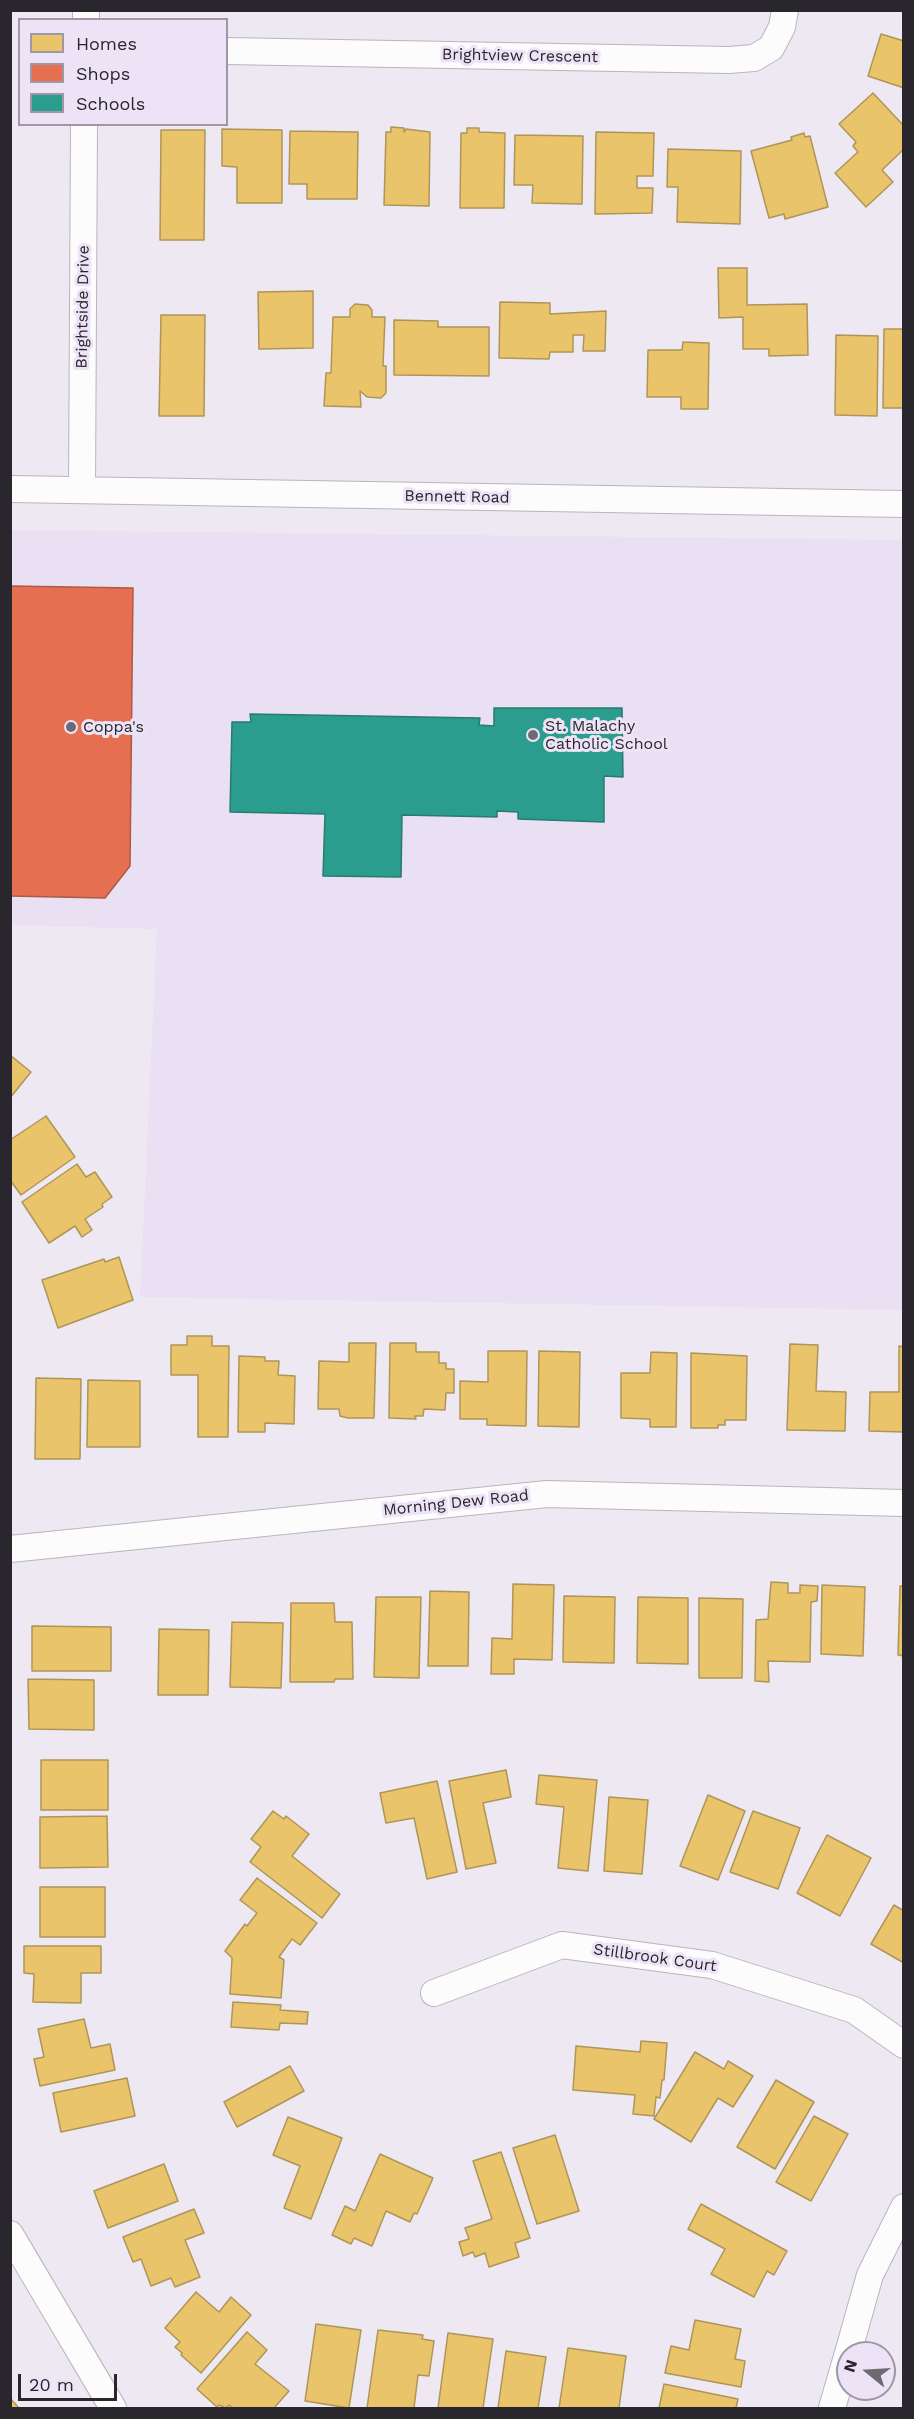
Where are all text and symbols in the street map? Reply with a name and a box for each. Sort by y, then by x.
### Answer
legend [18,18,228,126]
text: Homes [76,33,137,54]
street label: Brightview Crescent [442,45,598,67]
text: Shops [76,63,130,84]
text: Schools [76,93,145,114]
street label: Brightside Drive [72,245,94,369]
street label: Bennett Road [404,486,510,508]
place label: St. Malachy Catholic School [545,716,668,754]
place label: Coppa's [83,717,144,737]
marker: Coppa's [64,720,78,734]
marker: St. Malachy Catholic School [526,728,540,742]
street label: Morning Dew Road [382,1486,530,1520]
street label: Stillbrook Court [592,1940,718,1976]
north arrow [836,2341,896,2401]
text: N [839,2357,861,2374]
scale bar [21,2362,120,2400]
text: 20 m [29,2374,74,2395]

